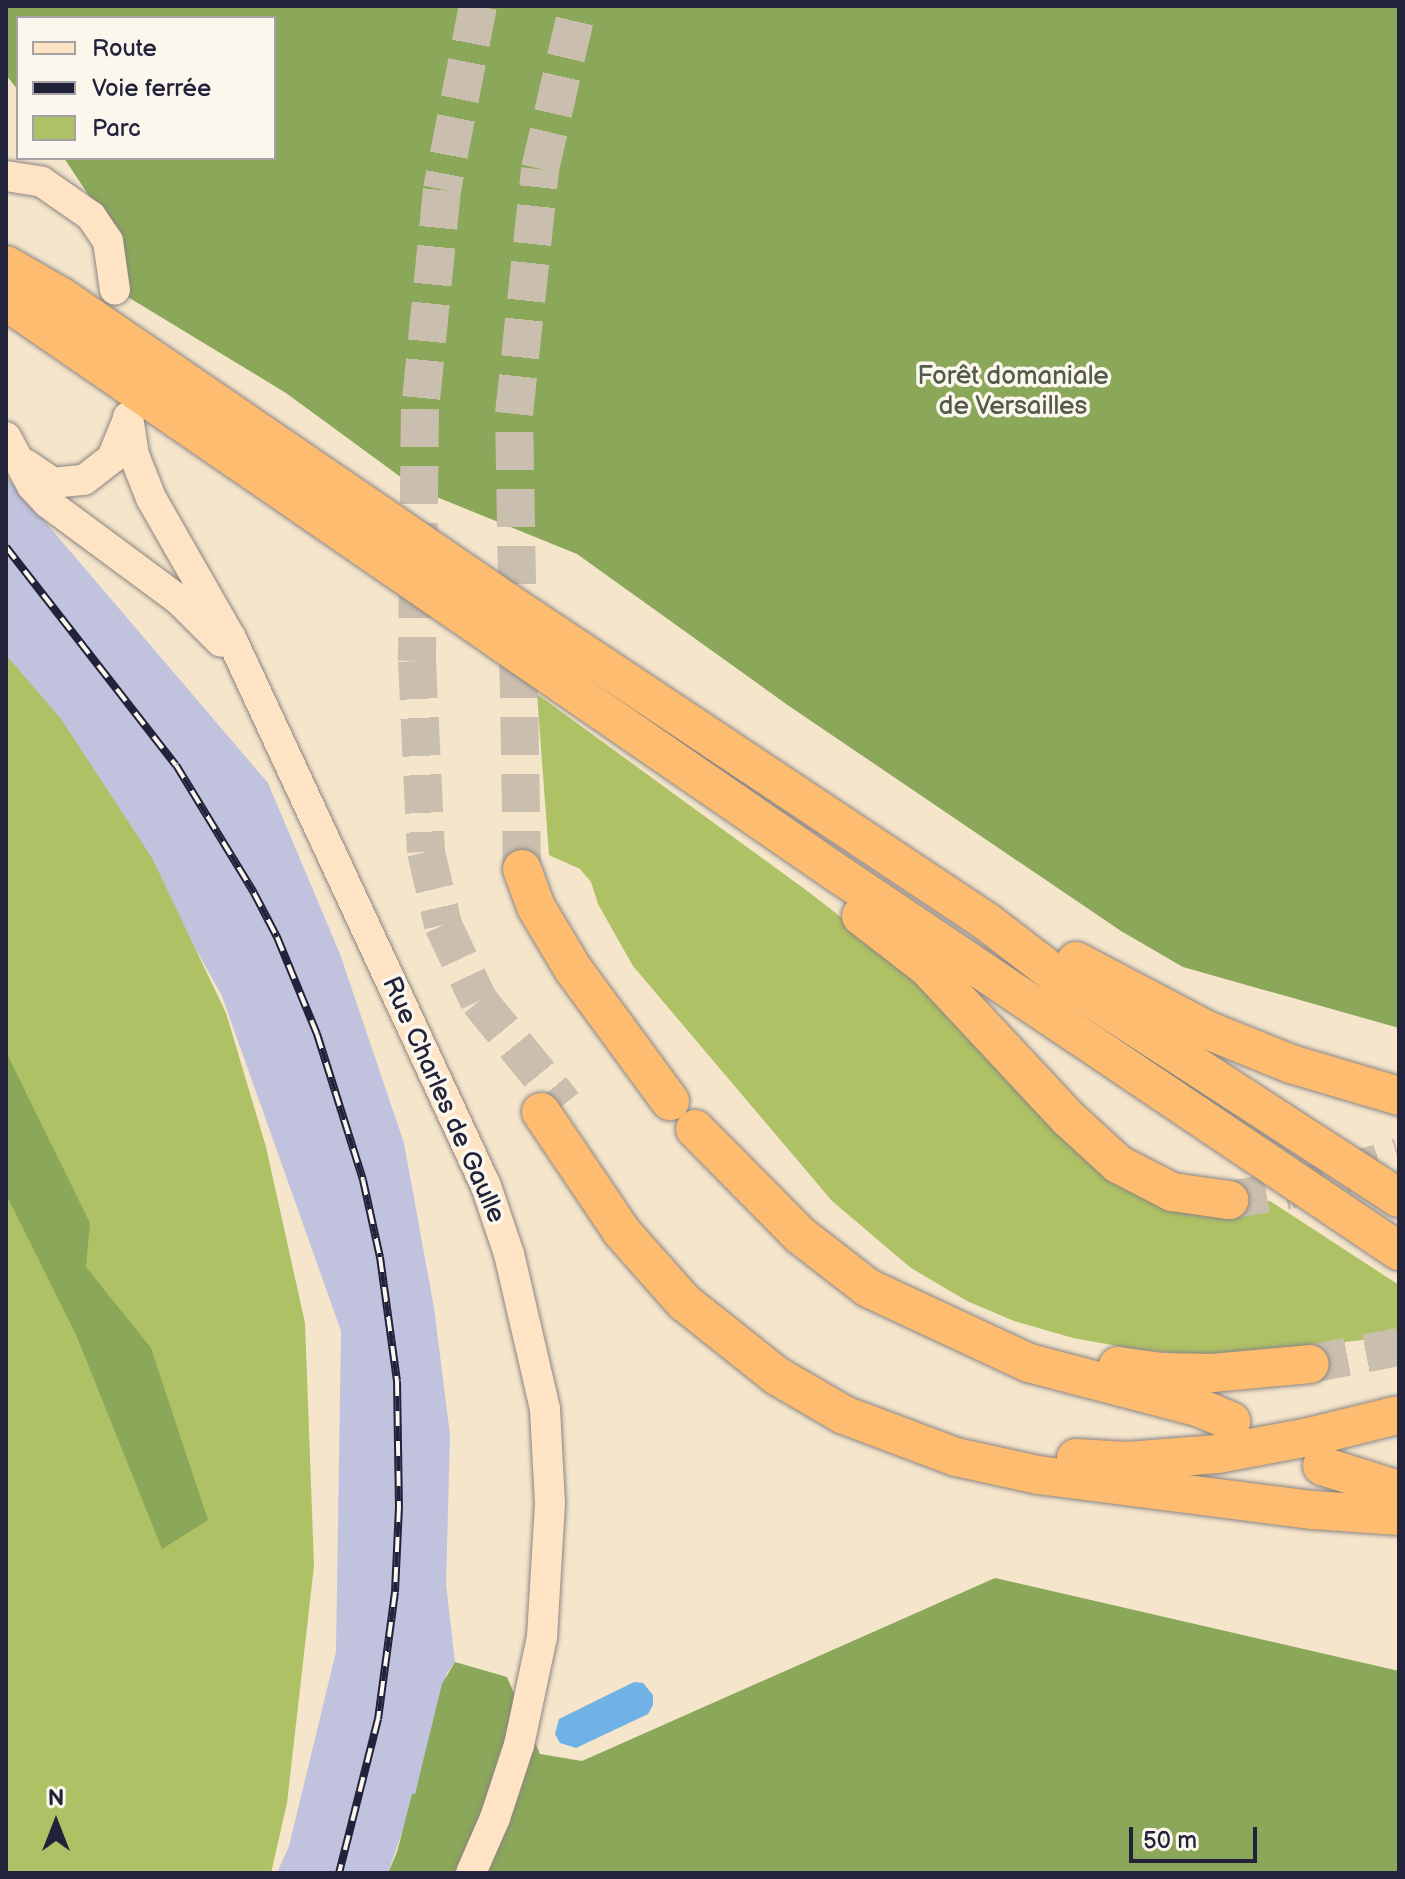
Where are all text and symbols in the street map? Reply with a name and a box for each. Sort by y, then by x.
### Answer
legend [16,16,276,160]
text: Route [92,34,157,63]
text: Voie ferrée [92,74,211,103]
text: Parc [92,114,141,143]
park label: Forêt domaniale de Versailles [917,361,1109,422]
street label: Rue Charles de Gaulle [375,972,511,1228]
north arrow [16,1783,96,1863]
text: N [48,1785,64,1812]
scale bar [1133,1811,1261,1861]
text: 50 m [1143,1826,1197,1855]

